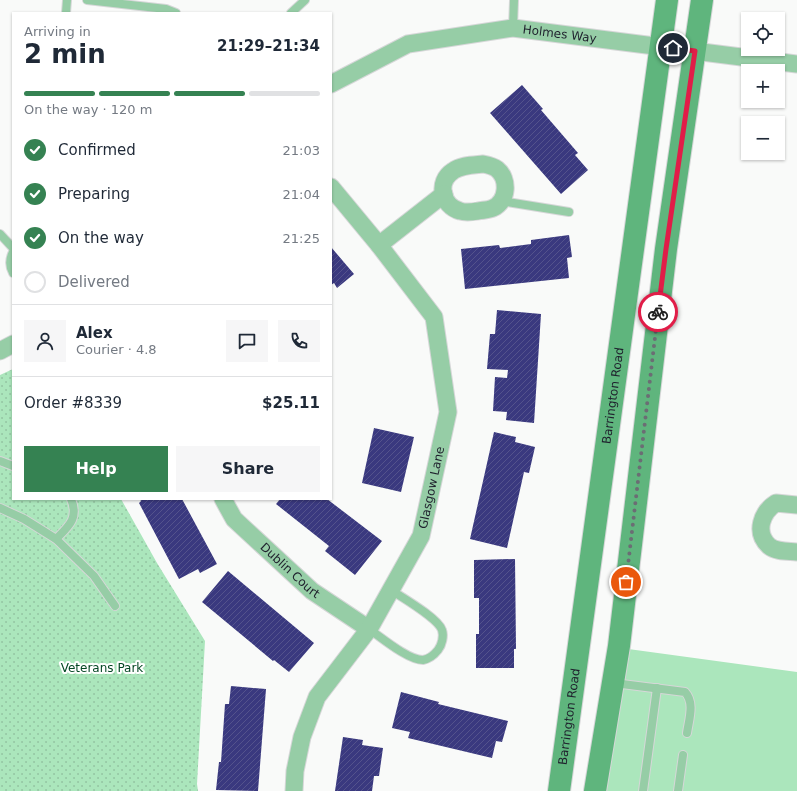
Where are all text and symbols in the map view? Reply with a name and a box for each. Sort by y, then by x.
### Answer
map controls [741,12,785,160]
button: locate [741,12,785,56]
street label: Holmes Way [522,22,597,46]
text: Arriving in [24,24,91,39]
pin [656,31,690,65]
text: 21:29–21:34 [217,37,320,55]
icon: home [662,37,684,59]
text: 2 min [24,39,106,69]
button: + [741,64,785,108]
text: On the way · 120 m [24,102,152,117]
button: − [741,116,785,160]
icon: check [24,139,46,161]
text: Confirmed [58,141,136,159]
text: 21:03 [283,143,320,158]
icon: check [24,183,46,205]
text: Preparing [58,185,130,203]
text: 21:04 [283,187,320,202]
icon: check [24,227,46,249]
text: On the way [58,229,144,247]
text: 21:25 [283,231,320,246]
text: Delivered [58,273,130,291]
courier [638,292,678,332]
icon: bike [647,301,669,323]
button: person [24,320,66,362]
button: chat [226,320,268,362]
button: phone [278,320,320,362]
text: Alex [76,324,113,342]
text: Courier · 4.8 [76,342,157,357]
street label: Barrington Road [599,346,627,445]
text: Order #8339 [24,394,122,412]
text: $25.11 [262,394,320,412]
street label: Glasgow Lane [416,445,447,530]
button: Help [24,446,168,492]
button: Share [176,446,320,492]
street label: Dublin Court [257,540,323,601]
pin [609,565,643,599]
icon: bag [615,571,637,593]
park label: Veterans Park [61,661,143,675]
street label: Barrington Road [556,667,583,766]

